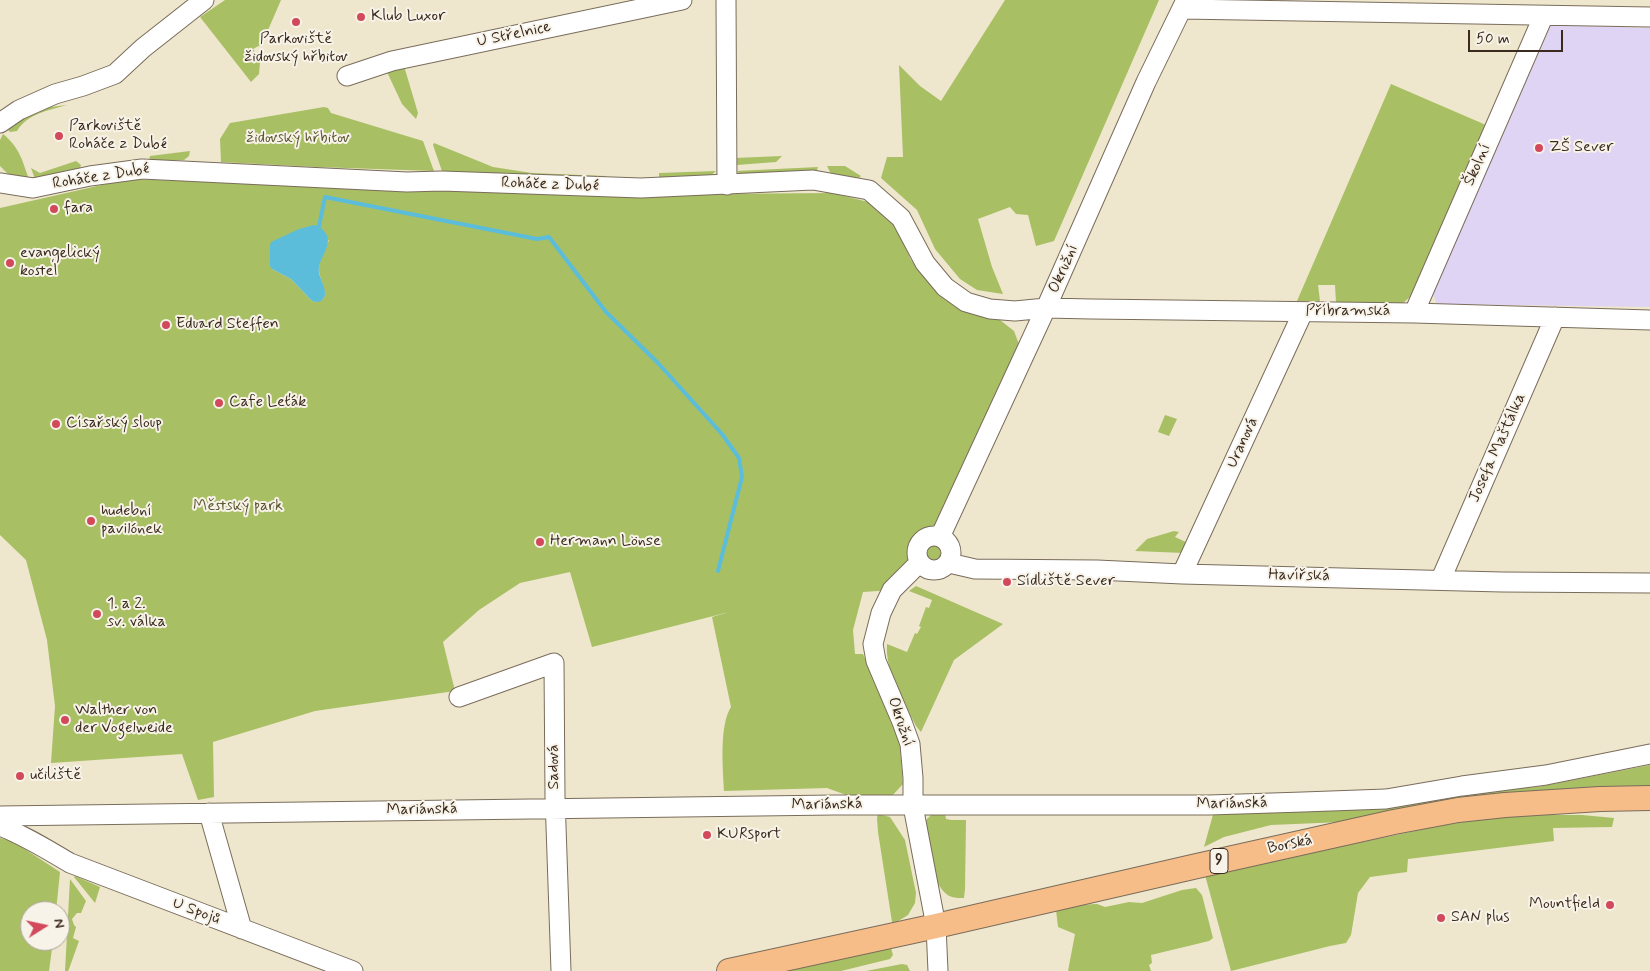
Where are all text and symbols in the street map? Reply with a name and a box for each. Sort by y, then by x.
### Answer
place label: Klub Luxor [371,7,445,27]
marker: Klub Luxor [355,11,367,23]
marker: Parkoviště židovský hřbitov [290,16,302,28]
street label: U Střelnice [475,18,553,52]
scale bar [1470,20,1565,52]
text: 50 m [1476,29,1510,49]
place label: Parkoviště židovský hřbitov [244,30,348,68]
place label: Parkoviště Roháče z Dubé [69,117,167,155]
park label: židovský hřbitov [246,129,350,149]
marker: Parkoviště Roháče z Dubé [53,130,65,142]
place label: ZŠ Sever [1549,138,1613,158]
street label: Školní [1460,141,1496,189]
marker: ZŠ Sever [1533,142,1545,154]
street label: Roháče z Dubé [51,160,151,194]
street label: Roháče z Dubé [501,174,599,196]
place label: fara [64,199,93,219]
marker: fara [48,203,60,215]
street label: Okružní [1045,242,1083,296]
place label: evangelický kostel [20,244,100,282]
marker: evangelický kostel [4,257,16,269]
street label: Příbramská [1306,302,1390,322]
place label: Eduard Steffen [176,315,279,335]
marker: Eduard Steffen [160,319,172,331]
street label: Josefa Maštálka [1465,390,1531,506]
place label: Cafe Leťák [229,393,306,413]
marker: Cafe Leťák [213,397,225,409]
place label: Císařský sloup [66,414,162,434]
street label: Uranová [1223,415,1263,471]
marker: Císařský sloup [50,418,62,430]
park label: Městský park [193,497,283,517]
place label: hudební pavilónek [101,502,162,540]
marker: hudební pavilónek [85,515,97,527]
place label: Hermann Lönse [550,532,661,552]
marker: Hermann Lönse [534,536,546,548]
street label: Havířská [1268,566,1330,586]
place label: Sídliště Sever [1017,572,1115,592]
marker: Sídliště Sever [1001,576,1013,588]
place label: 1. a 2. sv. válka [107,595,166,633]
marker: 1. a 2. sv. válka [91,608,103,620]
street label: Okružní [883,695,917,749]
place label: Walther von der Vogelweide [75,701,173,739]
marker: Walther von der Vogelweide [59,714,71,726]
street label: Sadová [545,744,565,790]
place label: učiliště [30,766,81,786]
marker: učiliště [14,770,26,782]
street label: Mariánská [1196,794,1268,814]
street label: Mariánská [791,795,863,815]
street label: Mariánská [386,800,458,820]
place label: KURsport [717,825,781,845]
marker: KURsport [701,829,713,841]
street label: Borská [1266,831,1314,859]
road number: 9 [1210,848,1228,874]
street label: U Spojů [170,894,222,930]
place label: Mountfield [1529,895,1600,915]
marker: Mountfield [1604,899,1616,911]
north arrow [20,901,70,951]
place label: SAN plus [1451,908,1510,928]
marker: SAN plus [1435,912,1447,924]
text: N [49,917,68,930]

